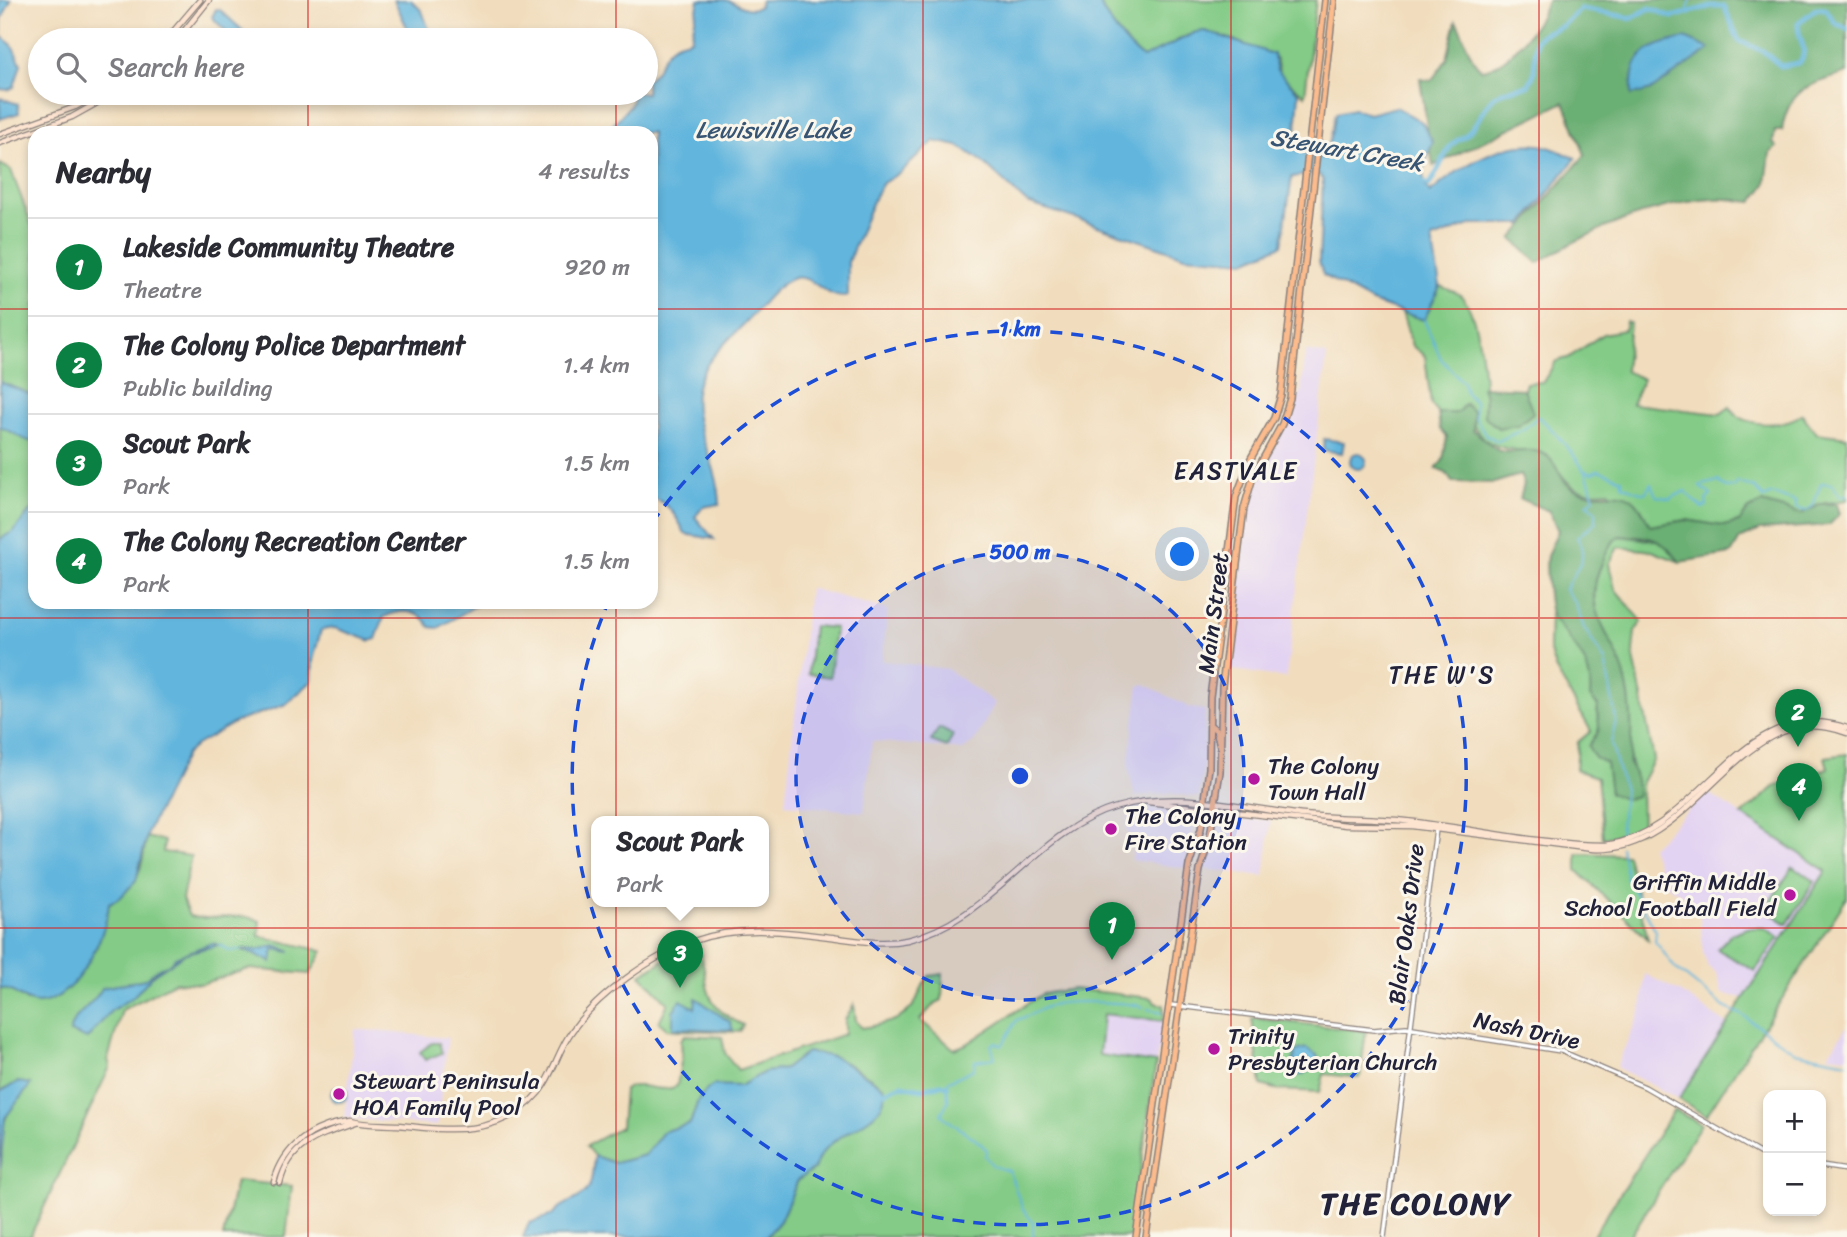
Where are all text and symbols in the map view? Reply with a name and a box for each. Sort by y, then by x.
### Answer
search box [28,28,658,105]
text: Search here [108,44,245,90]
icon: search [52,48,90,86]
water label: Lewisville Lake [695,109,853,151]
water label: Stewart Creek [1267,116,1428,184]
text: Nearby [56,145,151,199]
text: 4 results [538,151,630,192]
text: Lakeside Community Theatre [123,224,454,270]
text: 1 [74,247,84,288]
text: 920 m [564,247,630,288]
text: Theatre [123,270,202,311]
text: 1 km [999,310,1041,348]
text: The Colony Police Department [123,322,465,368]
text: 2 [72,345,86,386]
text: 1.4 km [563,345,630,386]
text: Public building [123,368,273,409]
text: Scout Park [123,420,250,466]
text: 3 [73,443,85,484]
text: 1.5 km [563,443,630,484]
district label: EASTVALE [1174,450,1298,492]
text: Park [123,466,170,507]
text: The Colony Recreation Center [123,518,465,564]
text: 500 m [990,533,1051,571]
your location [1165,537,1199,571]
text: 4 [72,541,86,582]
text: 1.5 km [563,541,630,582]
street label: Main Street [1186,550,1241,676]
text: Park [123,564,170,605]
district label: THE W'S [1389,654,1495,696]
pin: 2 [1775,689,1821,747]
place label: The Colony Town Hall [1268,746,1379,813]
pin: 4 [1776,763,1822,821]
centre of rings [1008,764,1032,788]
marker: The Colony Town Hall [1246,771,1262,787]
place label: The Colony Fire Station [1125,796,1247,863]
popup [591,816,769,907]
text: Scout Park [616,818,744,864]
marker: The Colony Fire Station [1103,821,1119,837]
street label: Blair Oaks Drive [1376,841,1437,1007]
place label: Griffin Middle School Football Field [1564,862,1778,929]
text: Park [616,864,663,905]
marker: Griffin Middle School Football Field [1782,887,1798,903]
pin: 1 [1089,902,1135,960]
pin: 3 [657,930,703,988]
street label: Nash Drive [1470,999,1584,1062]
place label: Trinity Presbyterian Church [1228,1016,1437,1083]
marker: Trinity Presbyterian Church [1206,1041,1222,1057]
place label: Stewart Peninsula HOA Family Pool [353,1061,540,1128]
marker: Stewart Peninsula HOA Family Pool [331,1086,347,1102]
map controls [1763,1090,1826,1216]
button: + [1763,1090,1826,1153]
button: − [1763,1153,1826,1216]
district label: THE COLONY [1320,1177,1512,1231]

